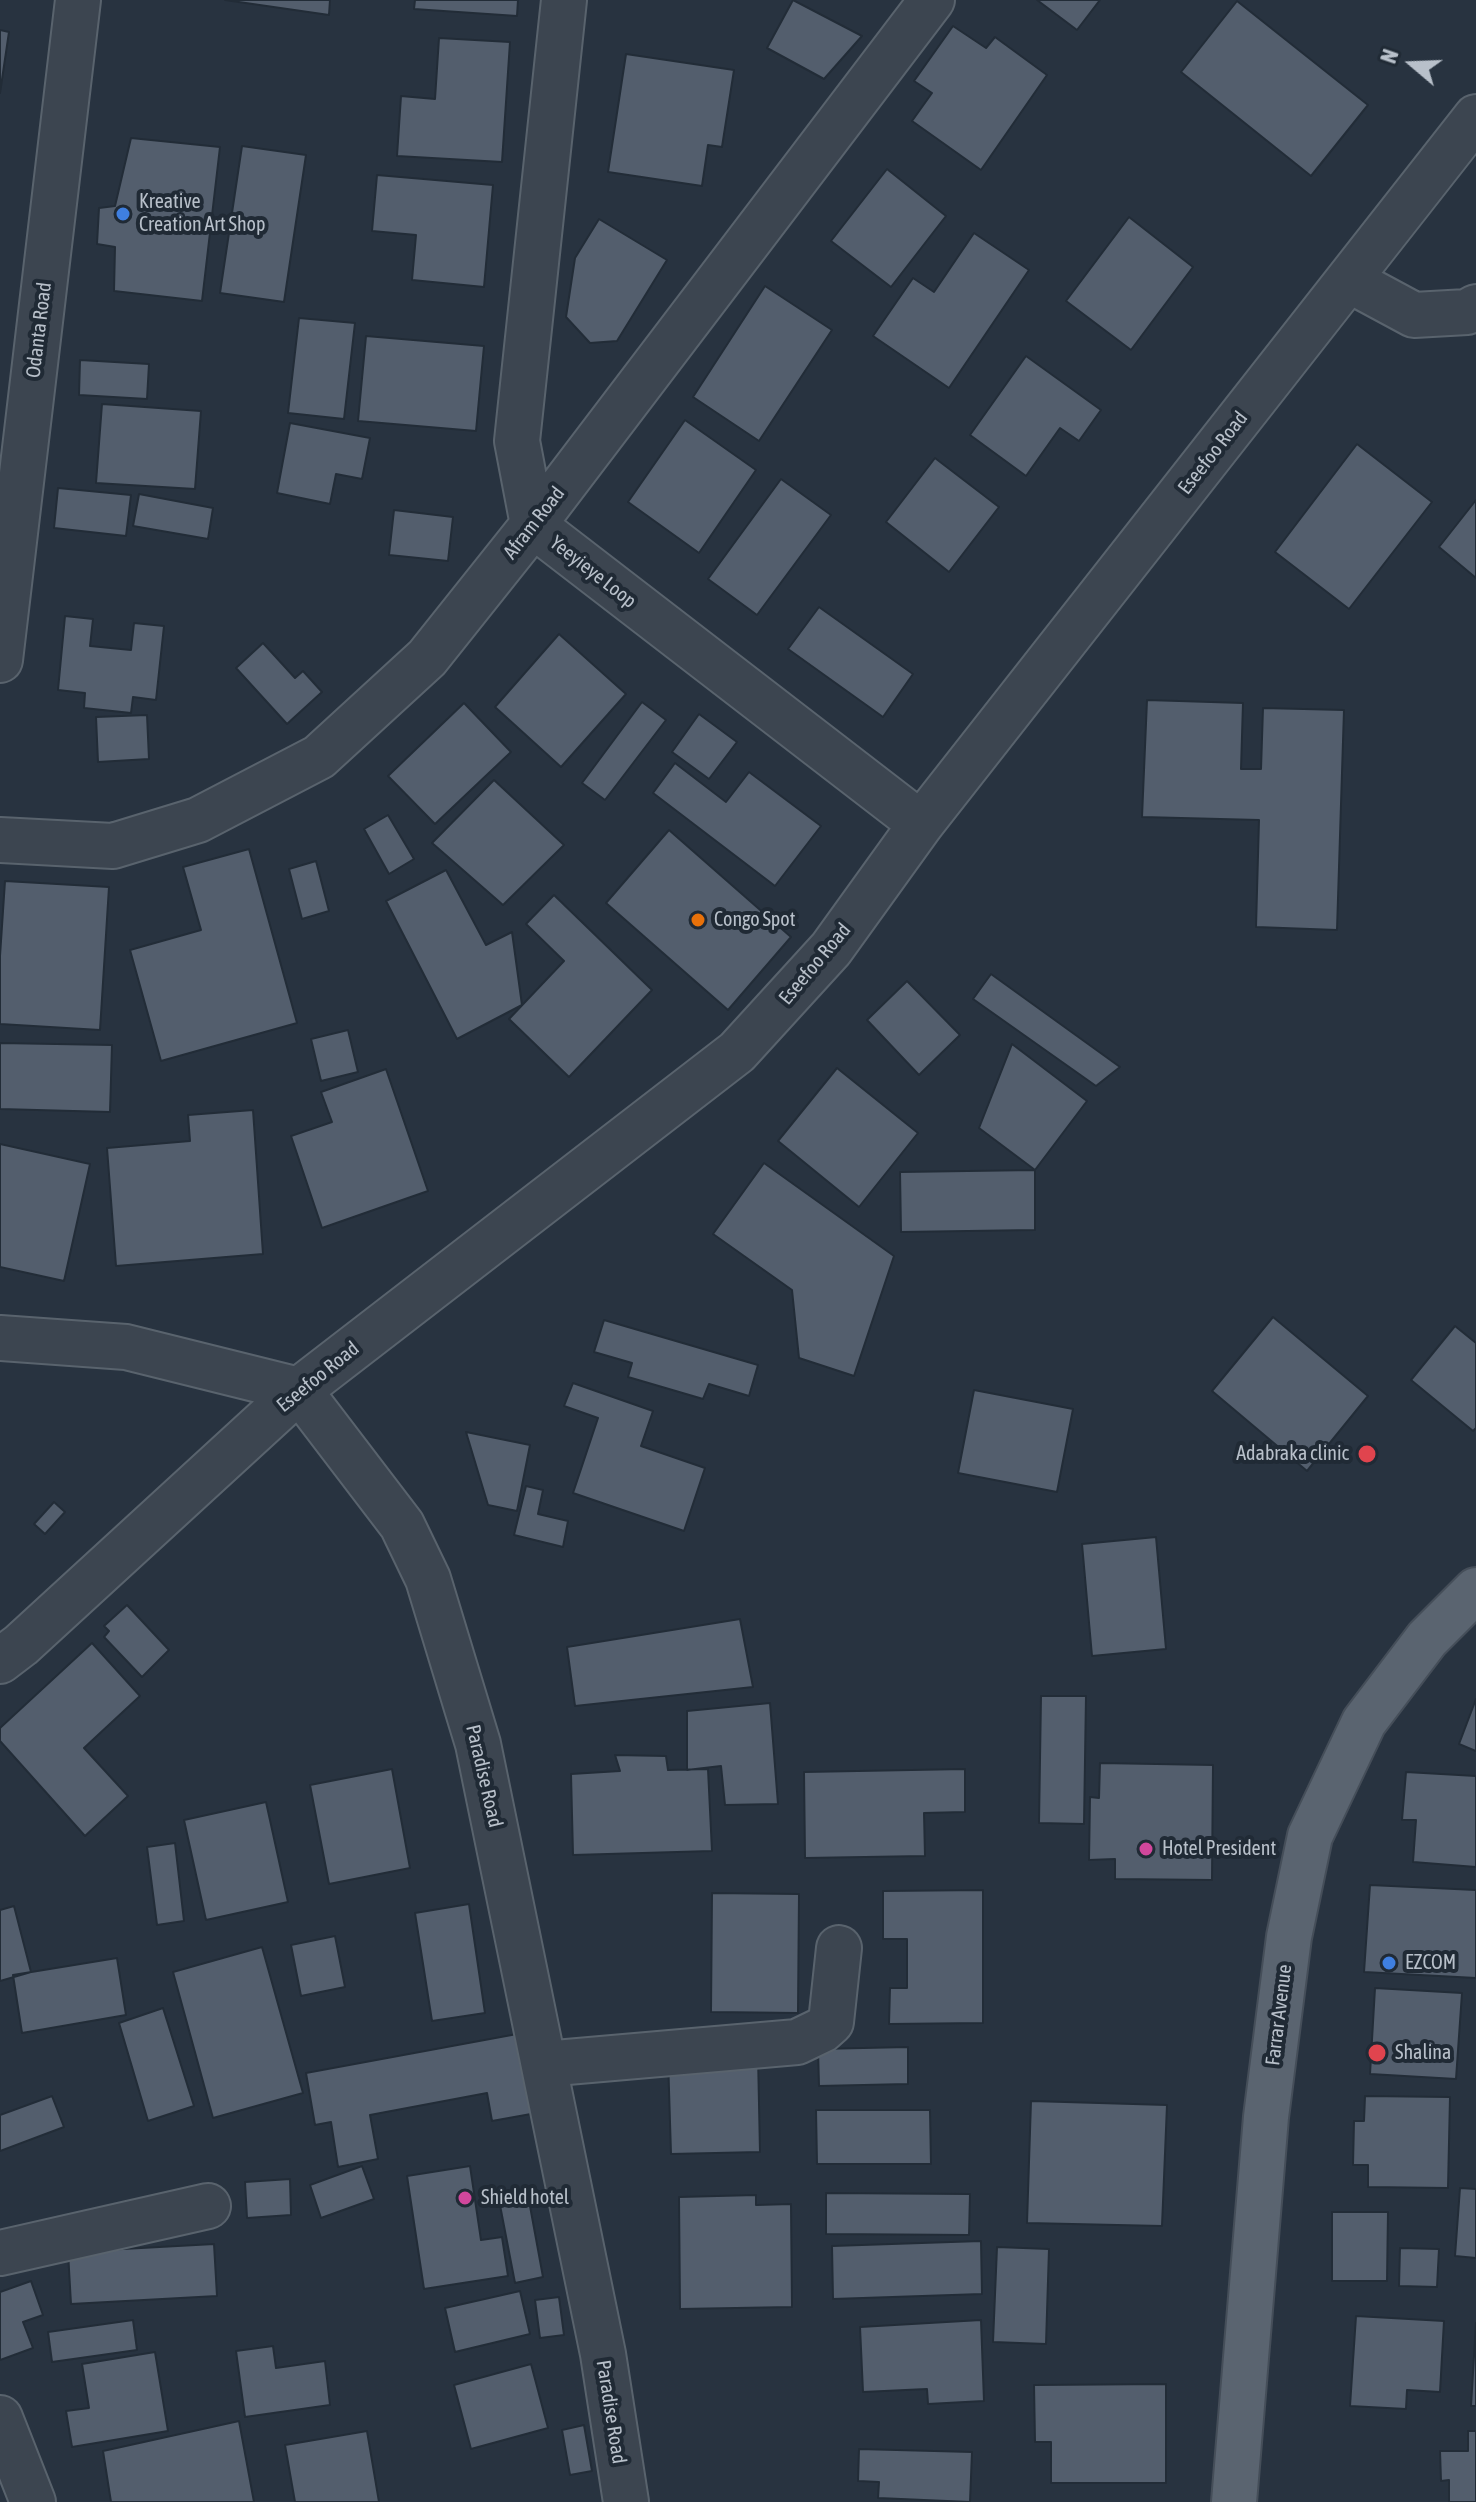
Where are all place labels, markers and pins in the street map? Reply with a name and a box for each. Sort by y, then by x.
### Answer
place label: Kreative Creation Art Shop [139,190,265,237]
marker: Kreative Creation Art Shop [114,205,132,223]
place label: Congo Spot [714,908,795,932]
marker: Congo Spot [689,911,707,929]
place label: Adabraka clinic [1236,1442,1349,1466]
marker: Adabraka clinic [1356,1443,1378,1465]
place label: Hotel President [1162,1837,1276,1861]
marker: Hotel President [1137,1840,1155,1858]
place label: EZCOM [1405,1951,1456,1975]
marker: EZCOM [1380,1954,1398,1972]
place label: Shalina [1395,2041,1451,2065]
marker: Shalina [1366,2042,1388,2064]
place label: Shield hotel [481,2186,569,2210]
marker: Shield hotel [456,2189,474,2207]

